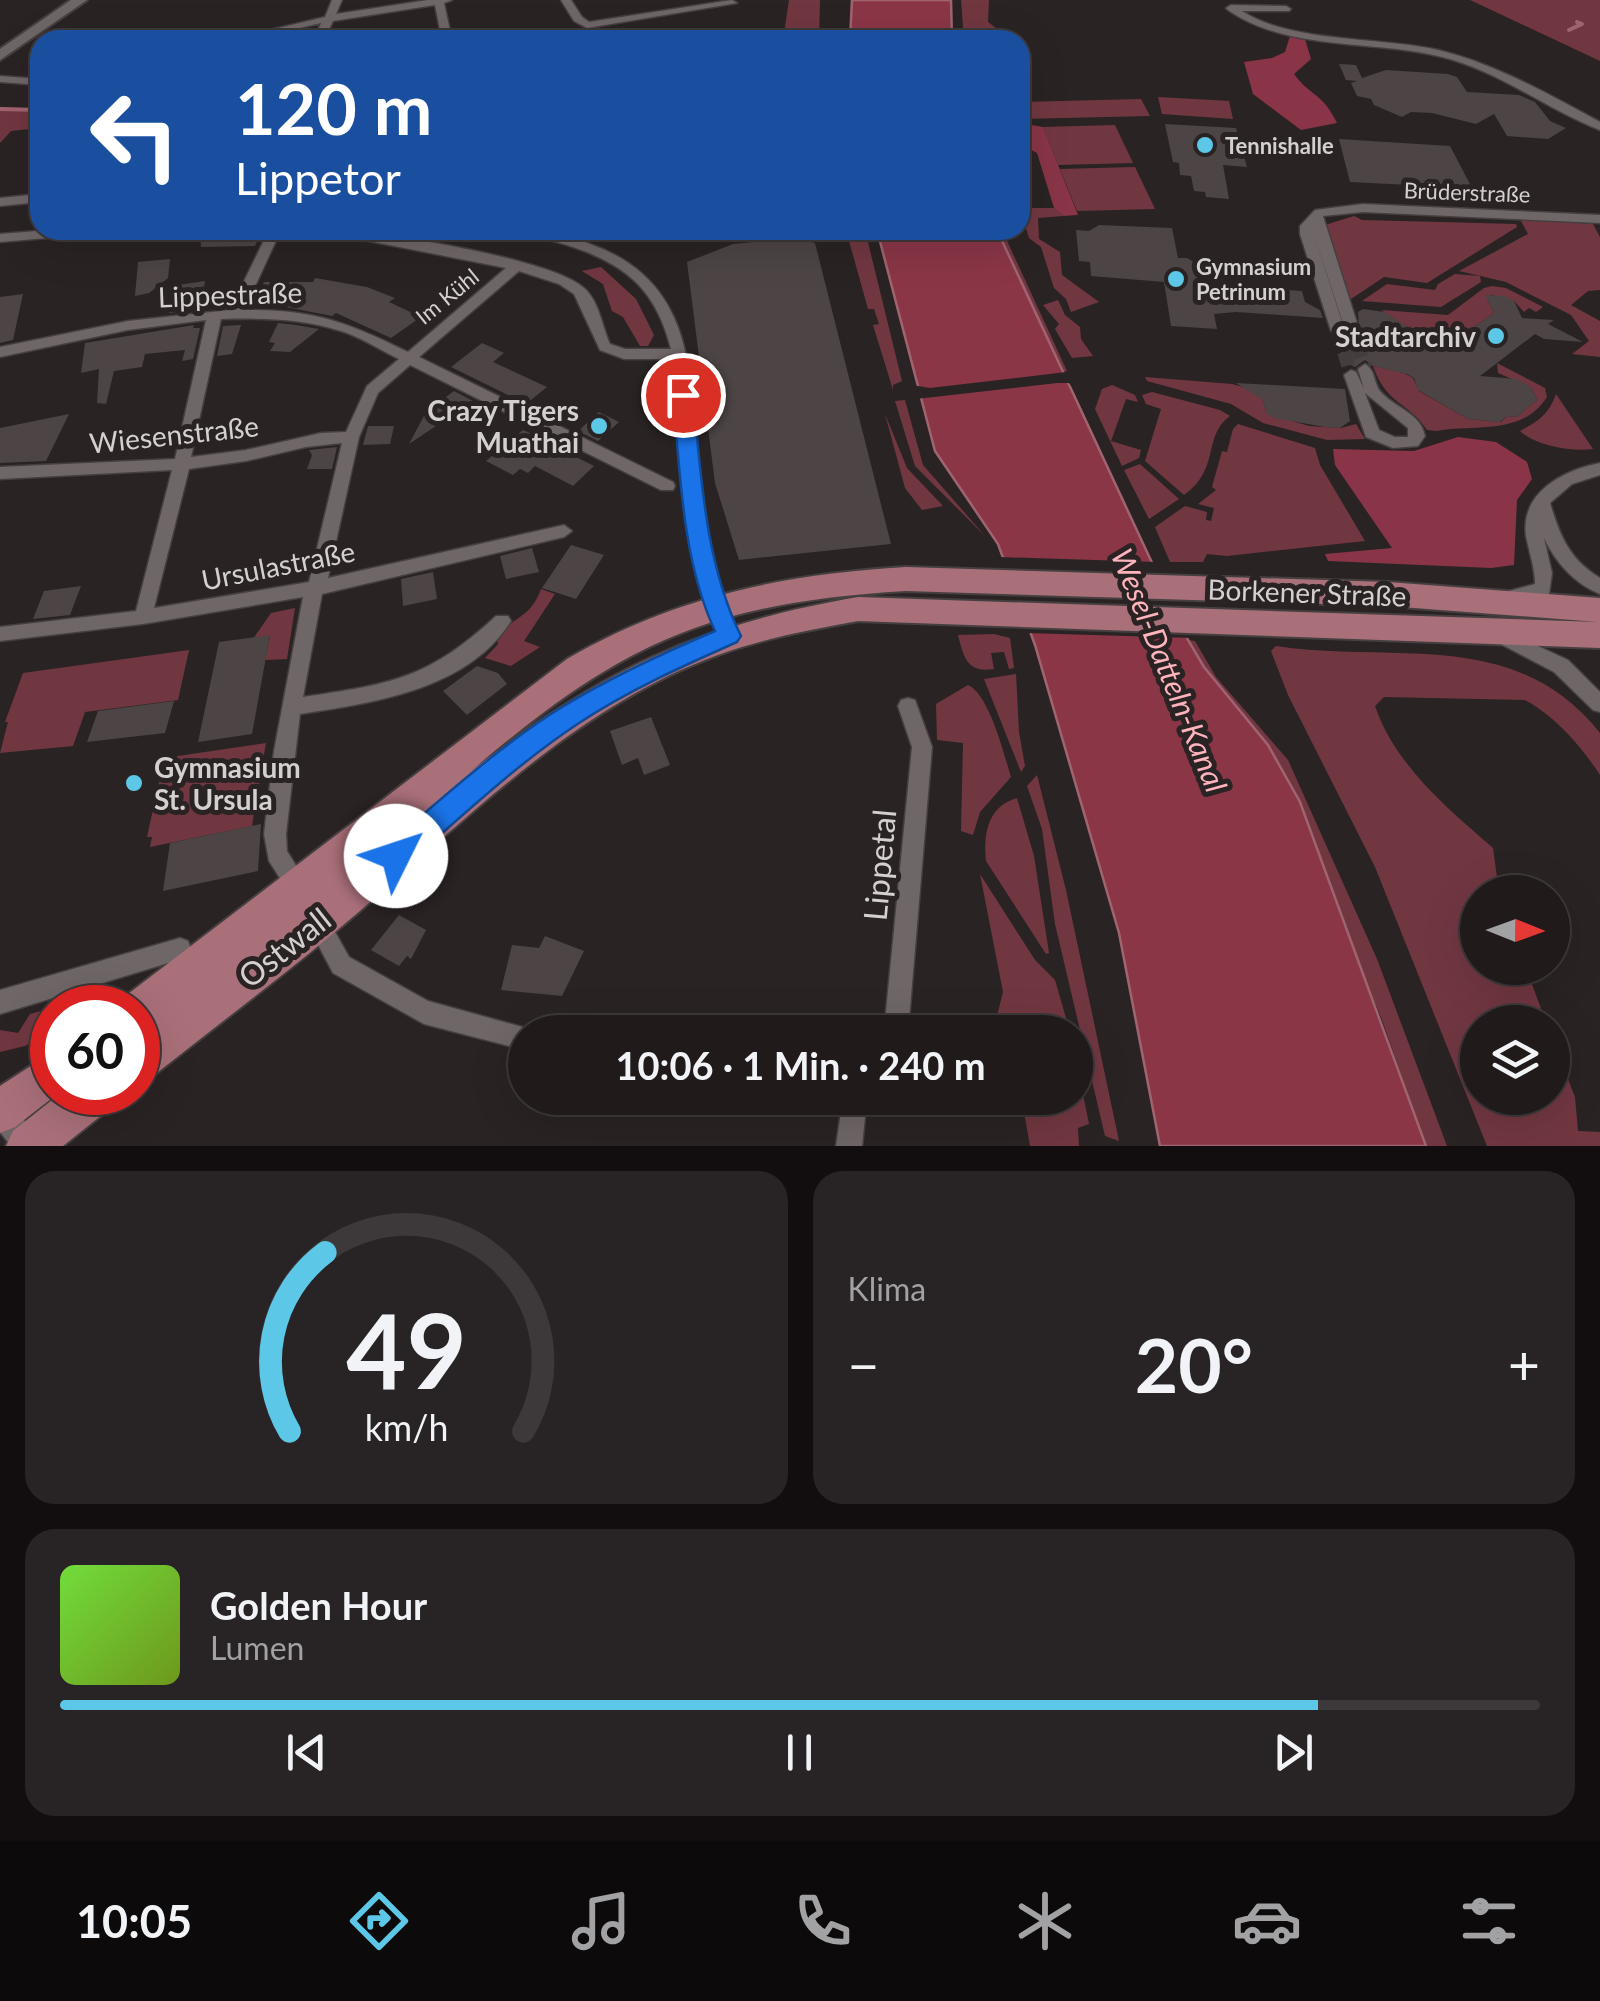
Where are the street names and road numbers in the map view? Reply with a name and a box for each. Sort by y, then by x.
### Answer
street label: Brüderstraße [1403,176,1531,208]
street label: Im Kühl [410,262,484,330]
street label: Lippestraße [157,274,303,314]
street label: Wiesenstraße [88,408,260,460]
street label: Ursulastraße [198,533,358,597]
street label: Borkener Straße [1207,572,1407,612]
street label: Lippetal [855,808,903,922]
street label: Ostwall [230,899,338,995]

